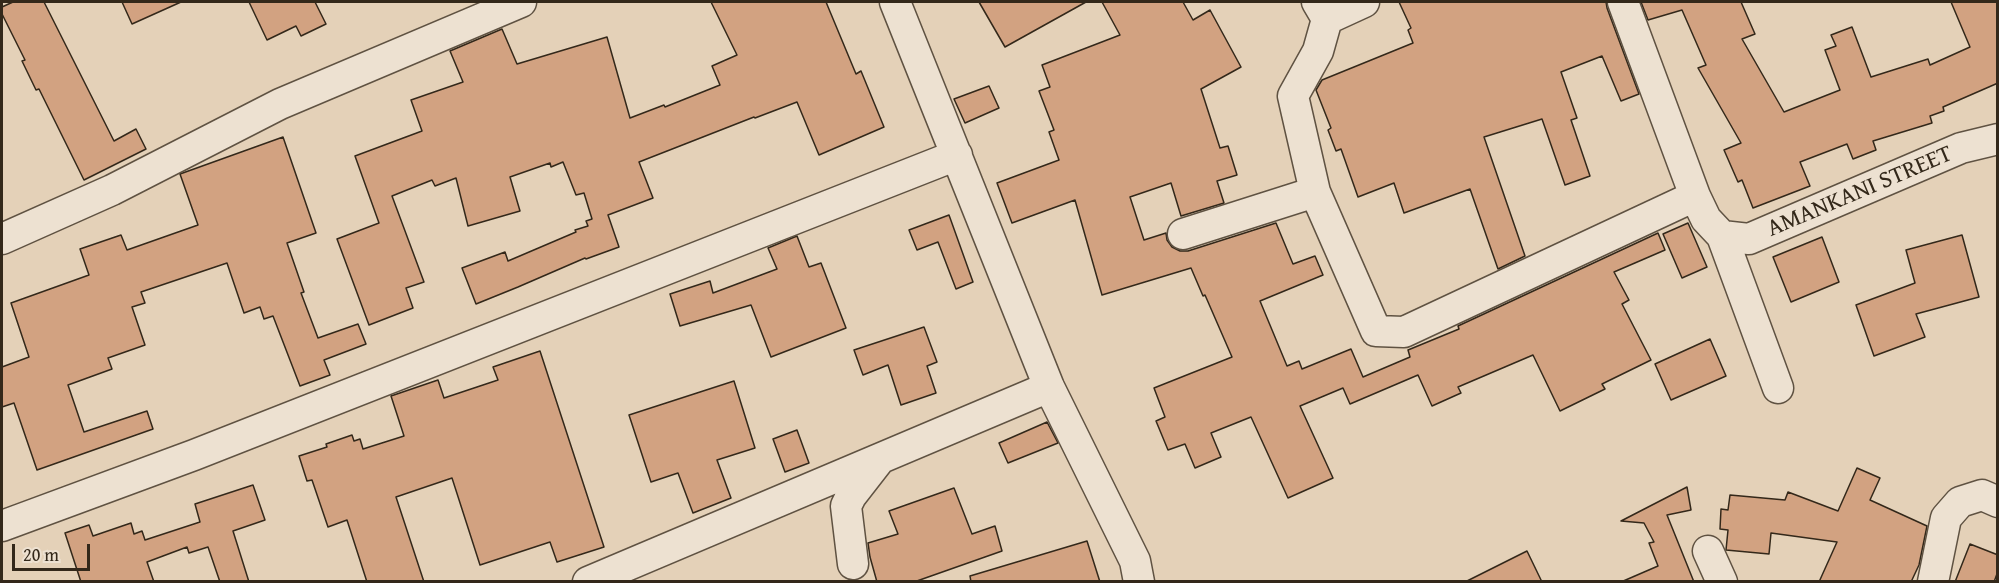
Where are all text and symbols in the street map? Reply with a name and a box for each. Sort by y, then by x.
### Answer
street label: AMANKANI STREET [1763,140,1957,244]
scale bar [15,532,93,570]
text: 20 m [23,541,59,568]

